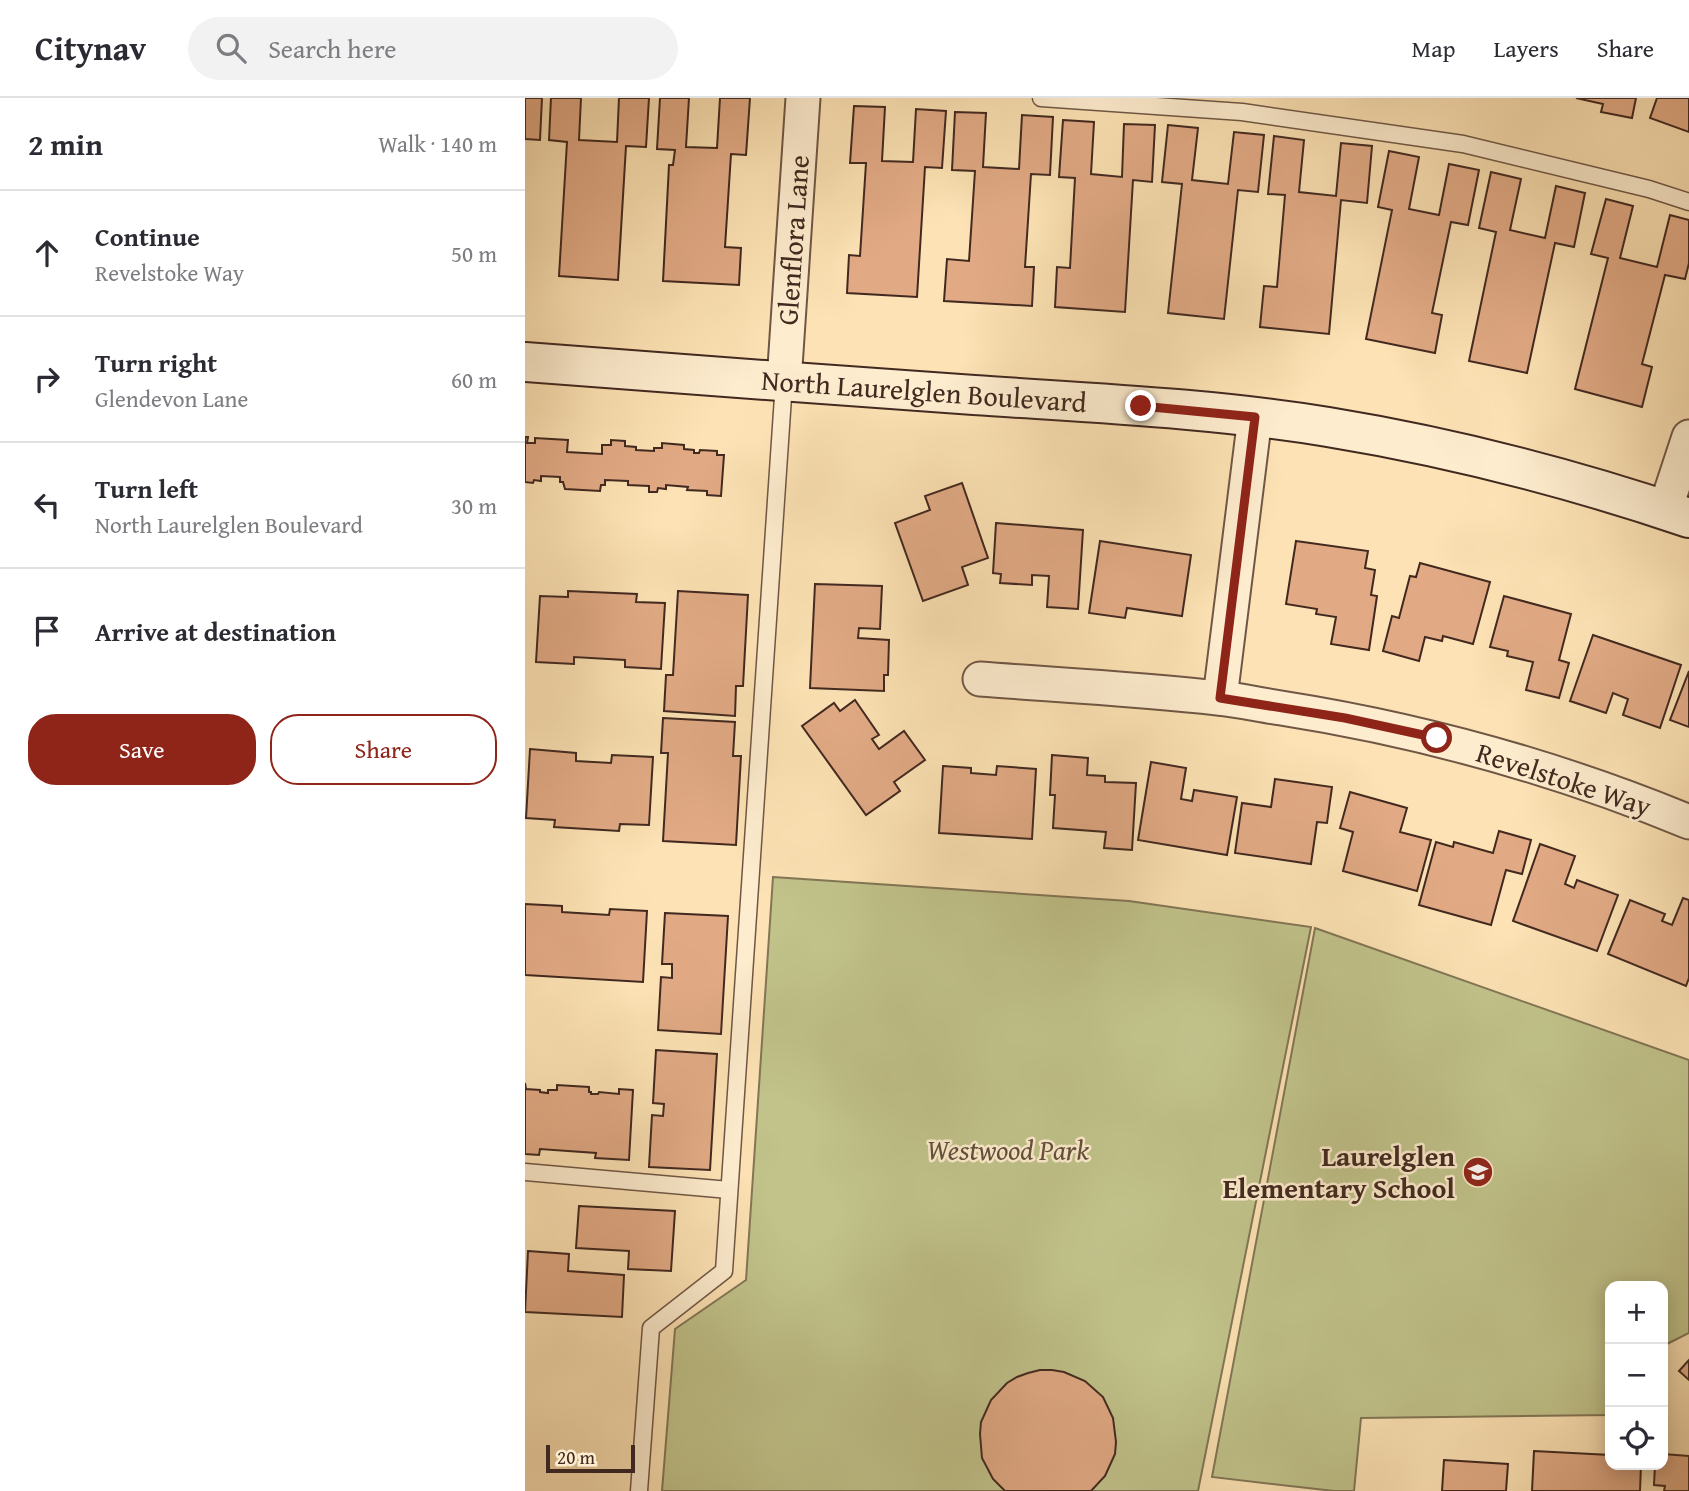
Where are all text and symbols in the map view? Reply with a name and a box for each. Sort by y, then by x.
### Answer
search box [188,17,678,80]
text: Citynav [35,24,146,72]
icon: search [212,29,250,67]
text: Search here [268,29,396,68]
text: Map [1412,31,1455,66]
text: Layers [1493,31,1559,66]
text: Share [1597,31,1654,66]
text: 2 min [28,122,103,166]
text: Walk · 140 m [378,127,497,160]
street label: Glenflora Lane [766,153,819,327]
text: Continue [95,217,200,256]
icon: ahead [28,234,66,272]
text: 50 m [451,237,497,270]
text: Revelstoke Way [95,256,244,289]
text: Turn right [95,343,217,382]
street label: North Laurelglen Boulevard [760,359,1088,422]
icon: right [28,360,66,398]
text: 60 m [451,363,497,396]
text: Glendevon Lane [95,382,248,415]
route end [1125,390,1156,421]
text: Turn left [95,469,198,508]
icon: left [28,486,66,524]
text: 30 m [451,489,497,522]
text: North Laurelglen Boulevard [95,508,363,541]
icon: arrive [28,612,66,650]
text: Arrive at destination [95,612,336,651]
button: Save [28,714,256,785]
button: Share [270,714,497,785]
route start [1421,722,1452,753]
street label: Revelstoke Way [1471,731,1657,826]
park label: Westwood Park [927,1129,1089,1170]
place label: Laurelglen Elementary School [1223,1135,1455,1208]
school or university icon: Laurelglen Elementary School [1461,1155,1495,1189]
map controls [1605,1281,1668,1470]
button: + [1605,1281,1668,1344]
button: − [1605,1344,1668,1407]
button: locate [1605,1407,1668,1470]
scale bar [546,1442,635,1474]
text: 20 m [557,1443,595,1471]

